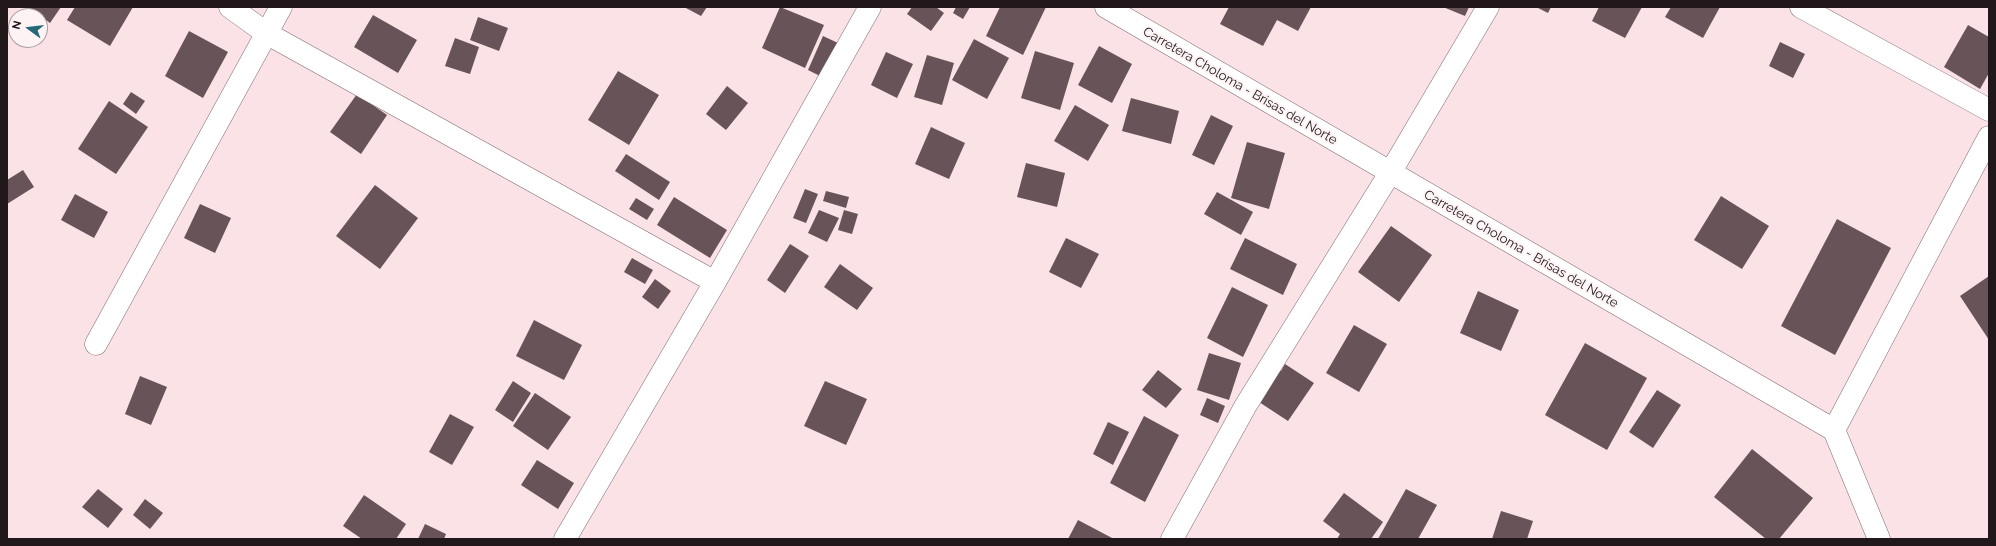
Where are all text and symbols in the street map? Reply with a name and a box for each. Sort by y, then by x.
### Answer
north arrow [8,8,48,48]
text: N [10,19,24,31]
street label: Carretera Choloma - Brisas del Norte [1140,24,1340,148]
street label: Carretera Choloma - Brisas del Norte [1421,187,1621,311]

